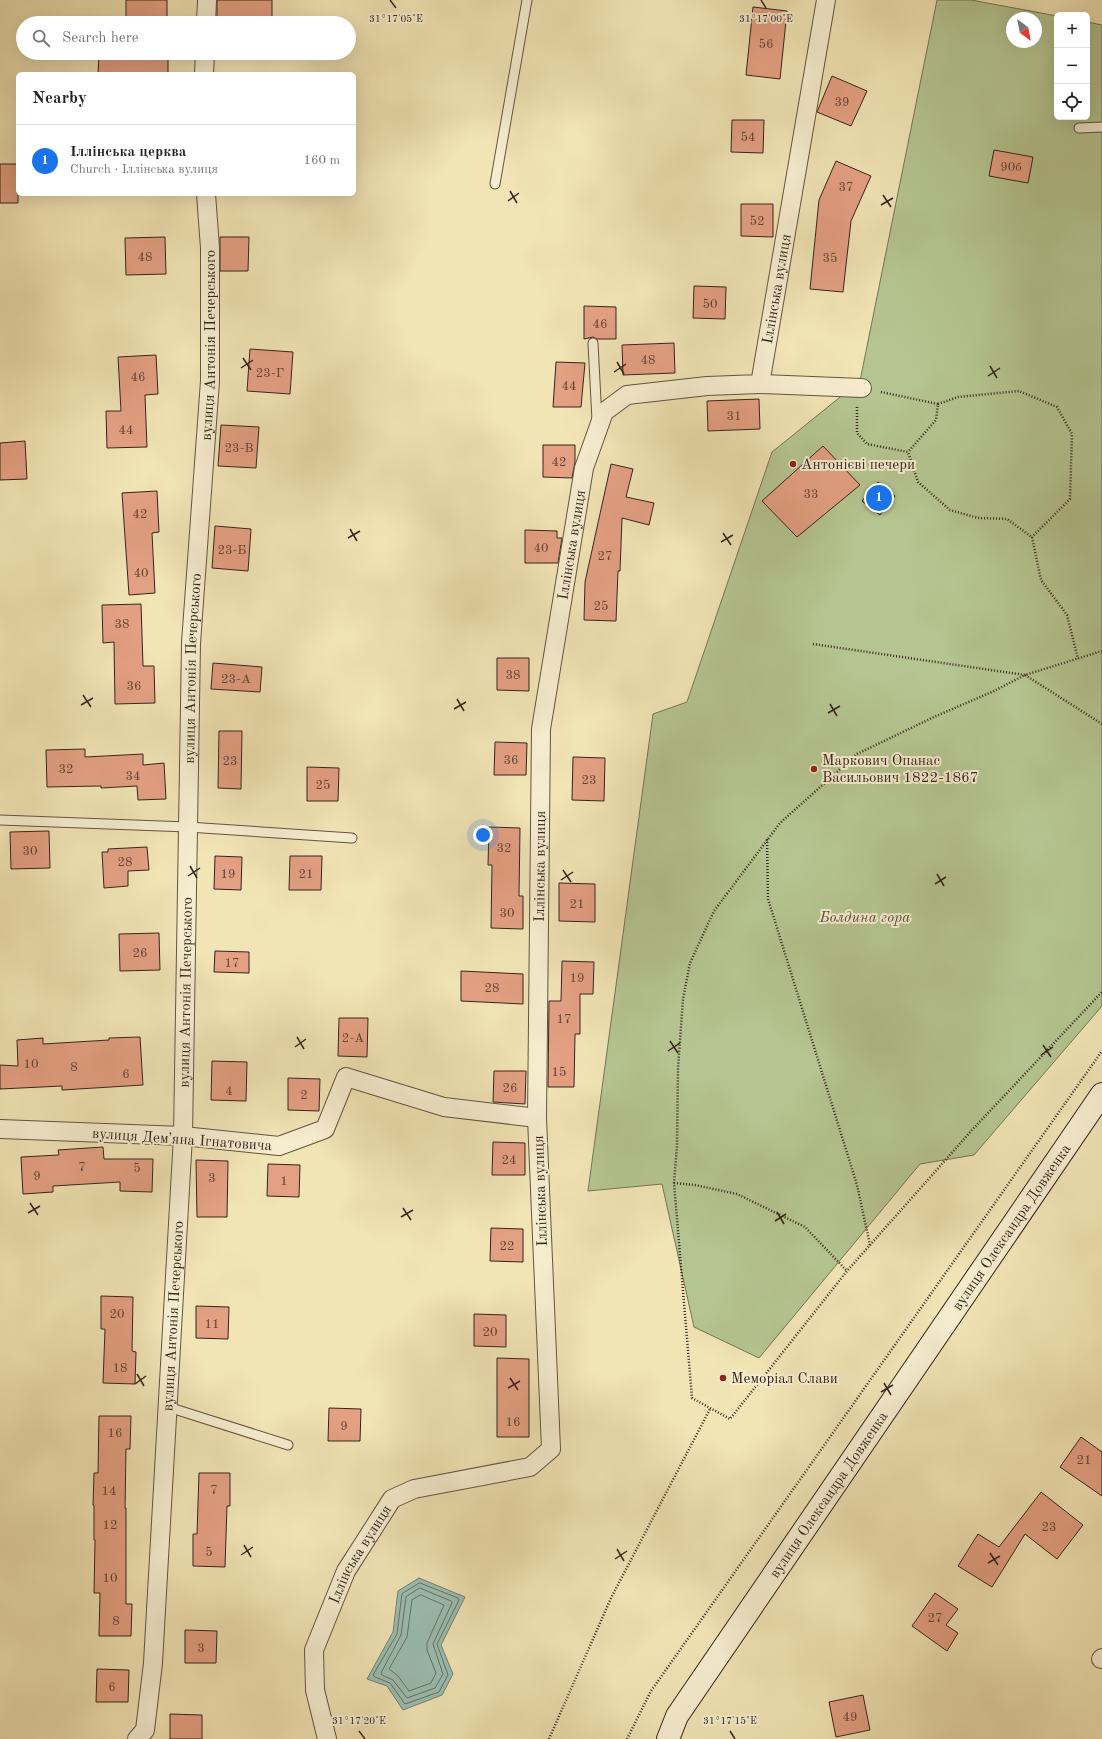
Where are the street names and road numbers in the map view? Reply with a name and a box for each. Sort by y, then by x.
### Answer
street label: Іллінська вулиця [761,233,795,345]
street label: вулиця Антонія Печерського [200,250,219,441]
street label: Іллінська вулиця [556,489,589,601]
street label: вулиця Антонія Печерського [183,573,205,764]
street label: Іллінська вулиця [533,810,549,922]
street label: вулиця Антонія Печерського [178,897,196,1088]
street label: вулиця Демʼяна Ігнатовича [91,1127,273,1154]
street label: Іллінська вулиця [532,1135,551,1247]
street label: вулиця Олександра Довженка [950,1141,1075,1314]
street label: вулиця Антонія Печерського [161,1221,187,1412]
street label: вулиця Олександра Довженка [768,1409,892,1581]
street label: Іллінська вулиця [328,1503,395,1606]

